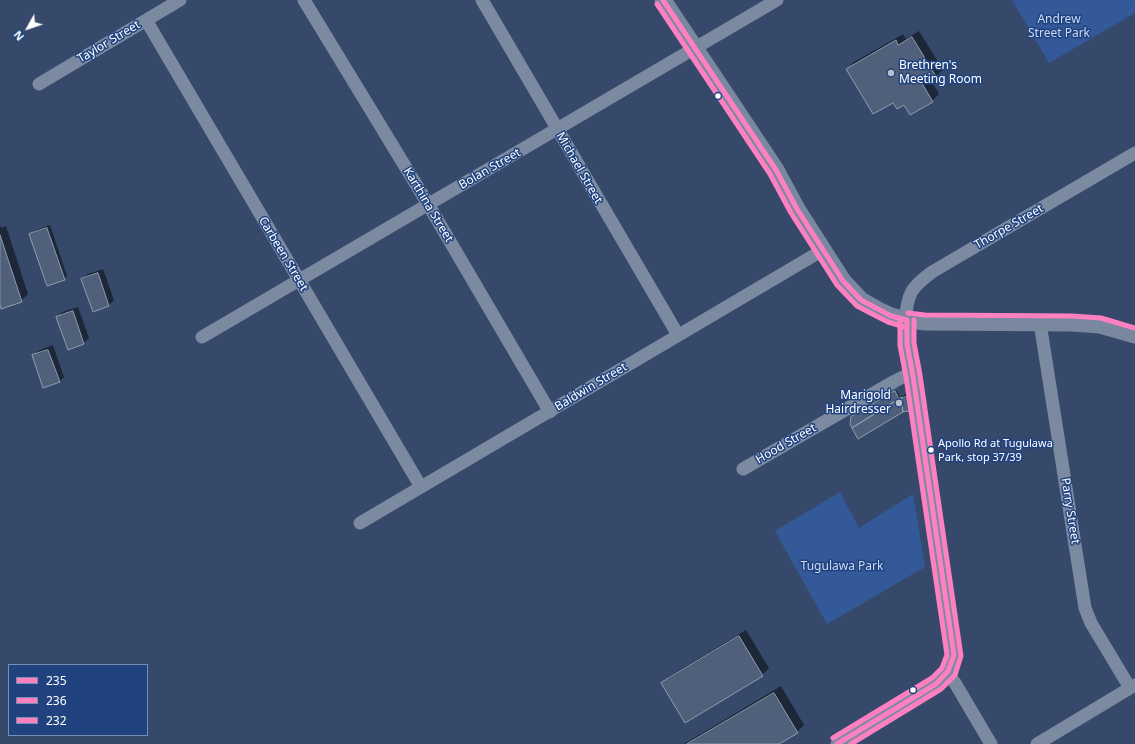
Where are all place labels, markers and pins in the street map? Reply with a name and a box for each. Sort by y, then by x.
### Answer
place label: Brethren's Meeting Room [899,59,982,87]
marker: Brethren's Meeting Room [886,68,896,78]
unlabelled marker [713,91,723,101]
place label: Marigold Hairdresser [825,389,891,417]
marker: Marigold Hairdresser [894,398,904,408]
place label: Apollo Rd at Tugulawa Park, stop 37/39 [938,437,1053,463]
marker: Apollo Rd at Tugulawa Park, stop 37/39 [926,445,936,455]
unlabelled marker [908,685,918,695]

